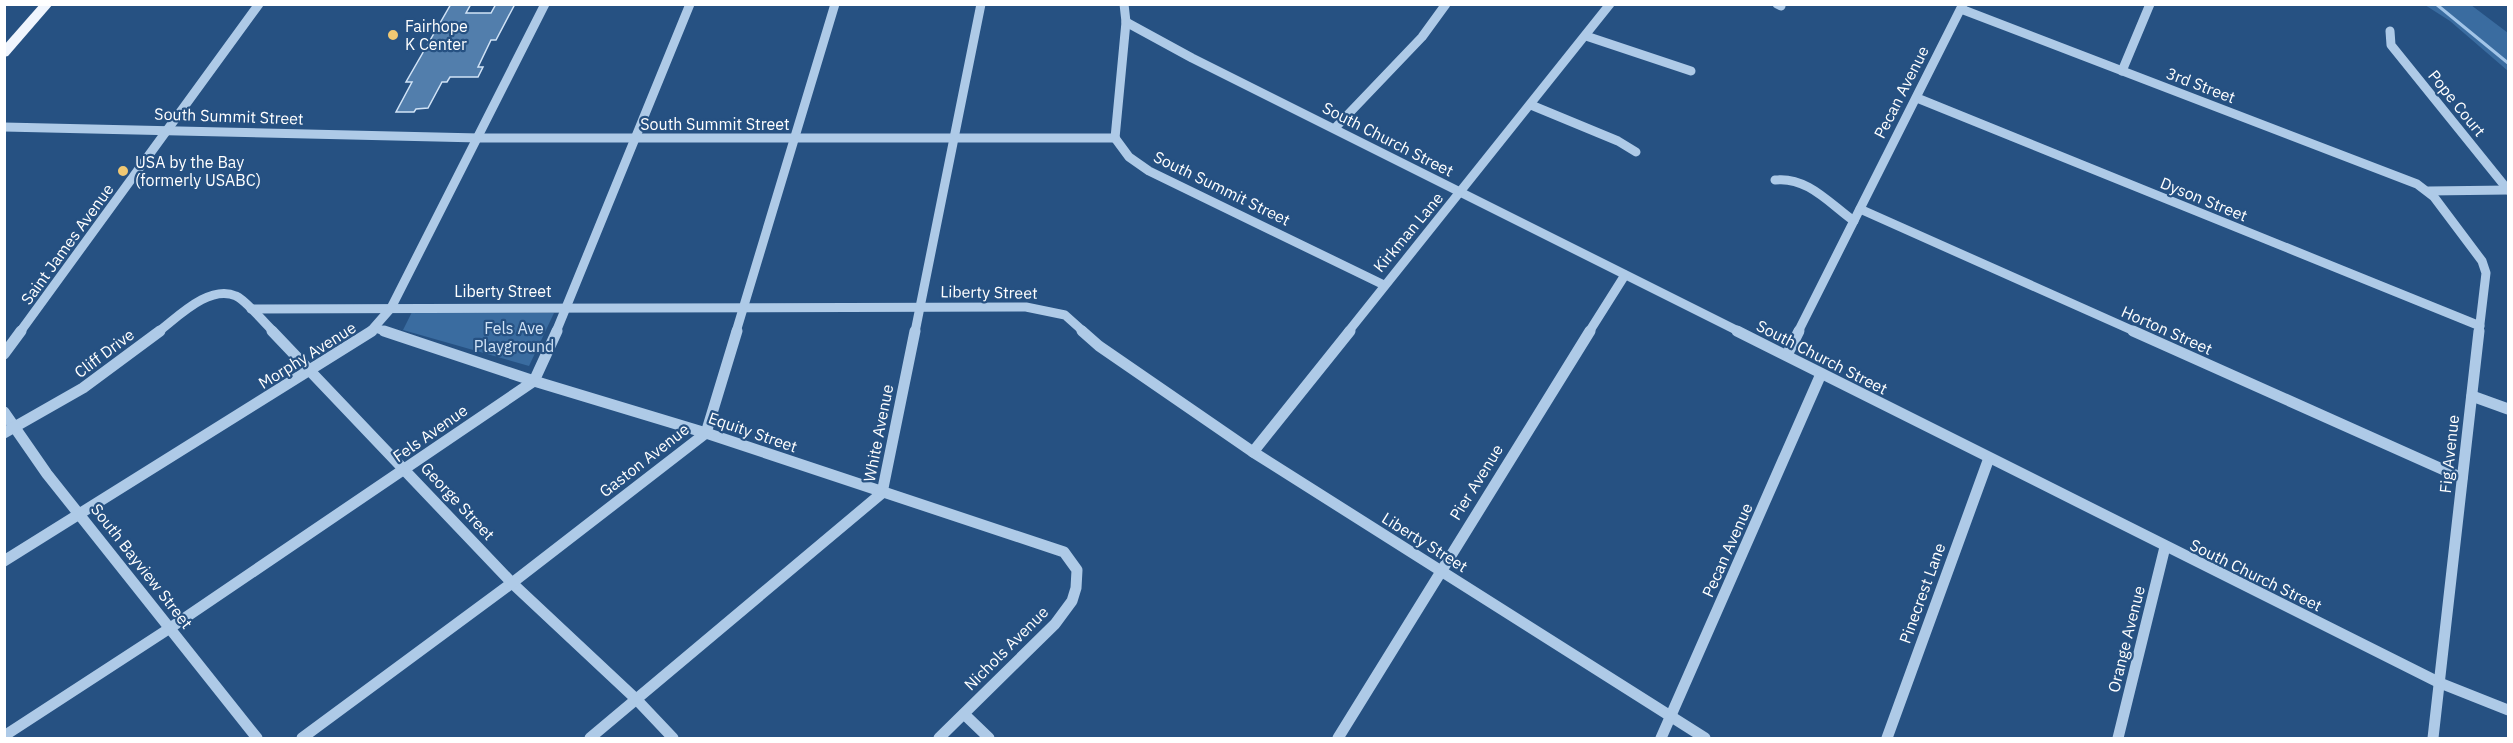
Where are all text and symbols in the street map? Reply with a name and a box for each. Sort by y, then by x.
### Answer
place label: Fairhope K Center [405,16,468,54]
marker: Fairhope K Center [386,28,400,42]
street label: Pecan Avenue [1869,42,1933,142]
street label: 3rd Street [2164,63,2238,107]
street label: Pope Court [2424,66,2490,140]
street label: South Church Street [1319,97,1457,181]
street label: South Summit Street [154,103,304,129]
street label: South Summit Street [640,114,790,134]
street label: South Summit Street [1150,146,1294,230]
place label: USA by the Bay (formerly USABC) [135,152,261,190]
marker: USA by the Bay (formerly USABC) [116,164,130,178]
street label: Dyson Street [2158,172,2250,226]
street label: Saint James Avenue [16,179,118,308]
street label: Kirkman Lane [1369,188,1447,276]
street label: Liberty Street [454,281,552,301]
street label: Liberty Street [940,281,1038,303]
street label: Horton Street [2118,301,2216,359]
street label: South Church Street [1753,315,1891,399]
street label: Morphy Avenue [255,317,360,393]
park label: Fels Ave Playground [474,318,554,356]
street label: Cliff Drive [70,324,138,382]
street label: White Avenue [859,382,897,483]
street label: Fels Avenue [389,400,471,466]
street label: Equity Street [706,407,800,457]
street label: Fig Avenue [2435,414,2463,494]
street label: Gaston Avenue [595,419,693,501]
street label: Pier Avenue [1445,440,1507,524]
street label: George Street [417,458,499,544]
street label: South Bayview Street [87,499,197,633]
street label: Pecan Avenue [1697,500,1757,600]
street label: Liberty Street [1378,508,1472,576]
street label: South Church Street [2187,534,2325,616]
street label: Pinecrest Lane [1895,540,1950,646]
street label: Orange Avenue [2103,583,2149,694]
street label: Nichols Avenue [960,602,1052,694]

